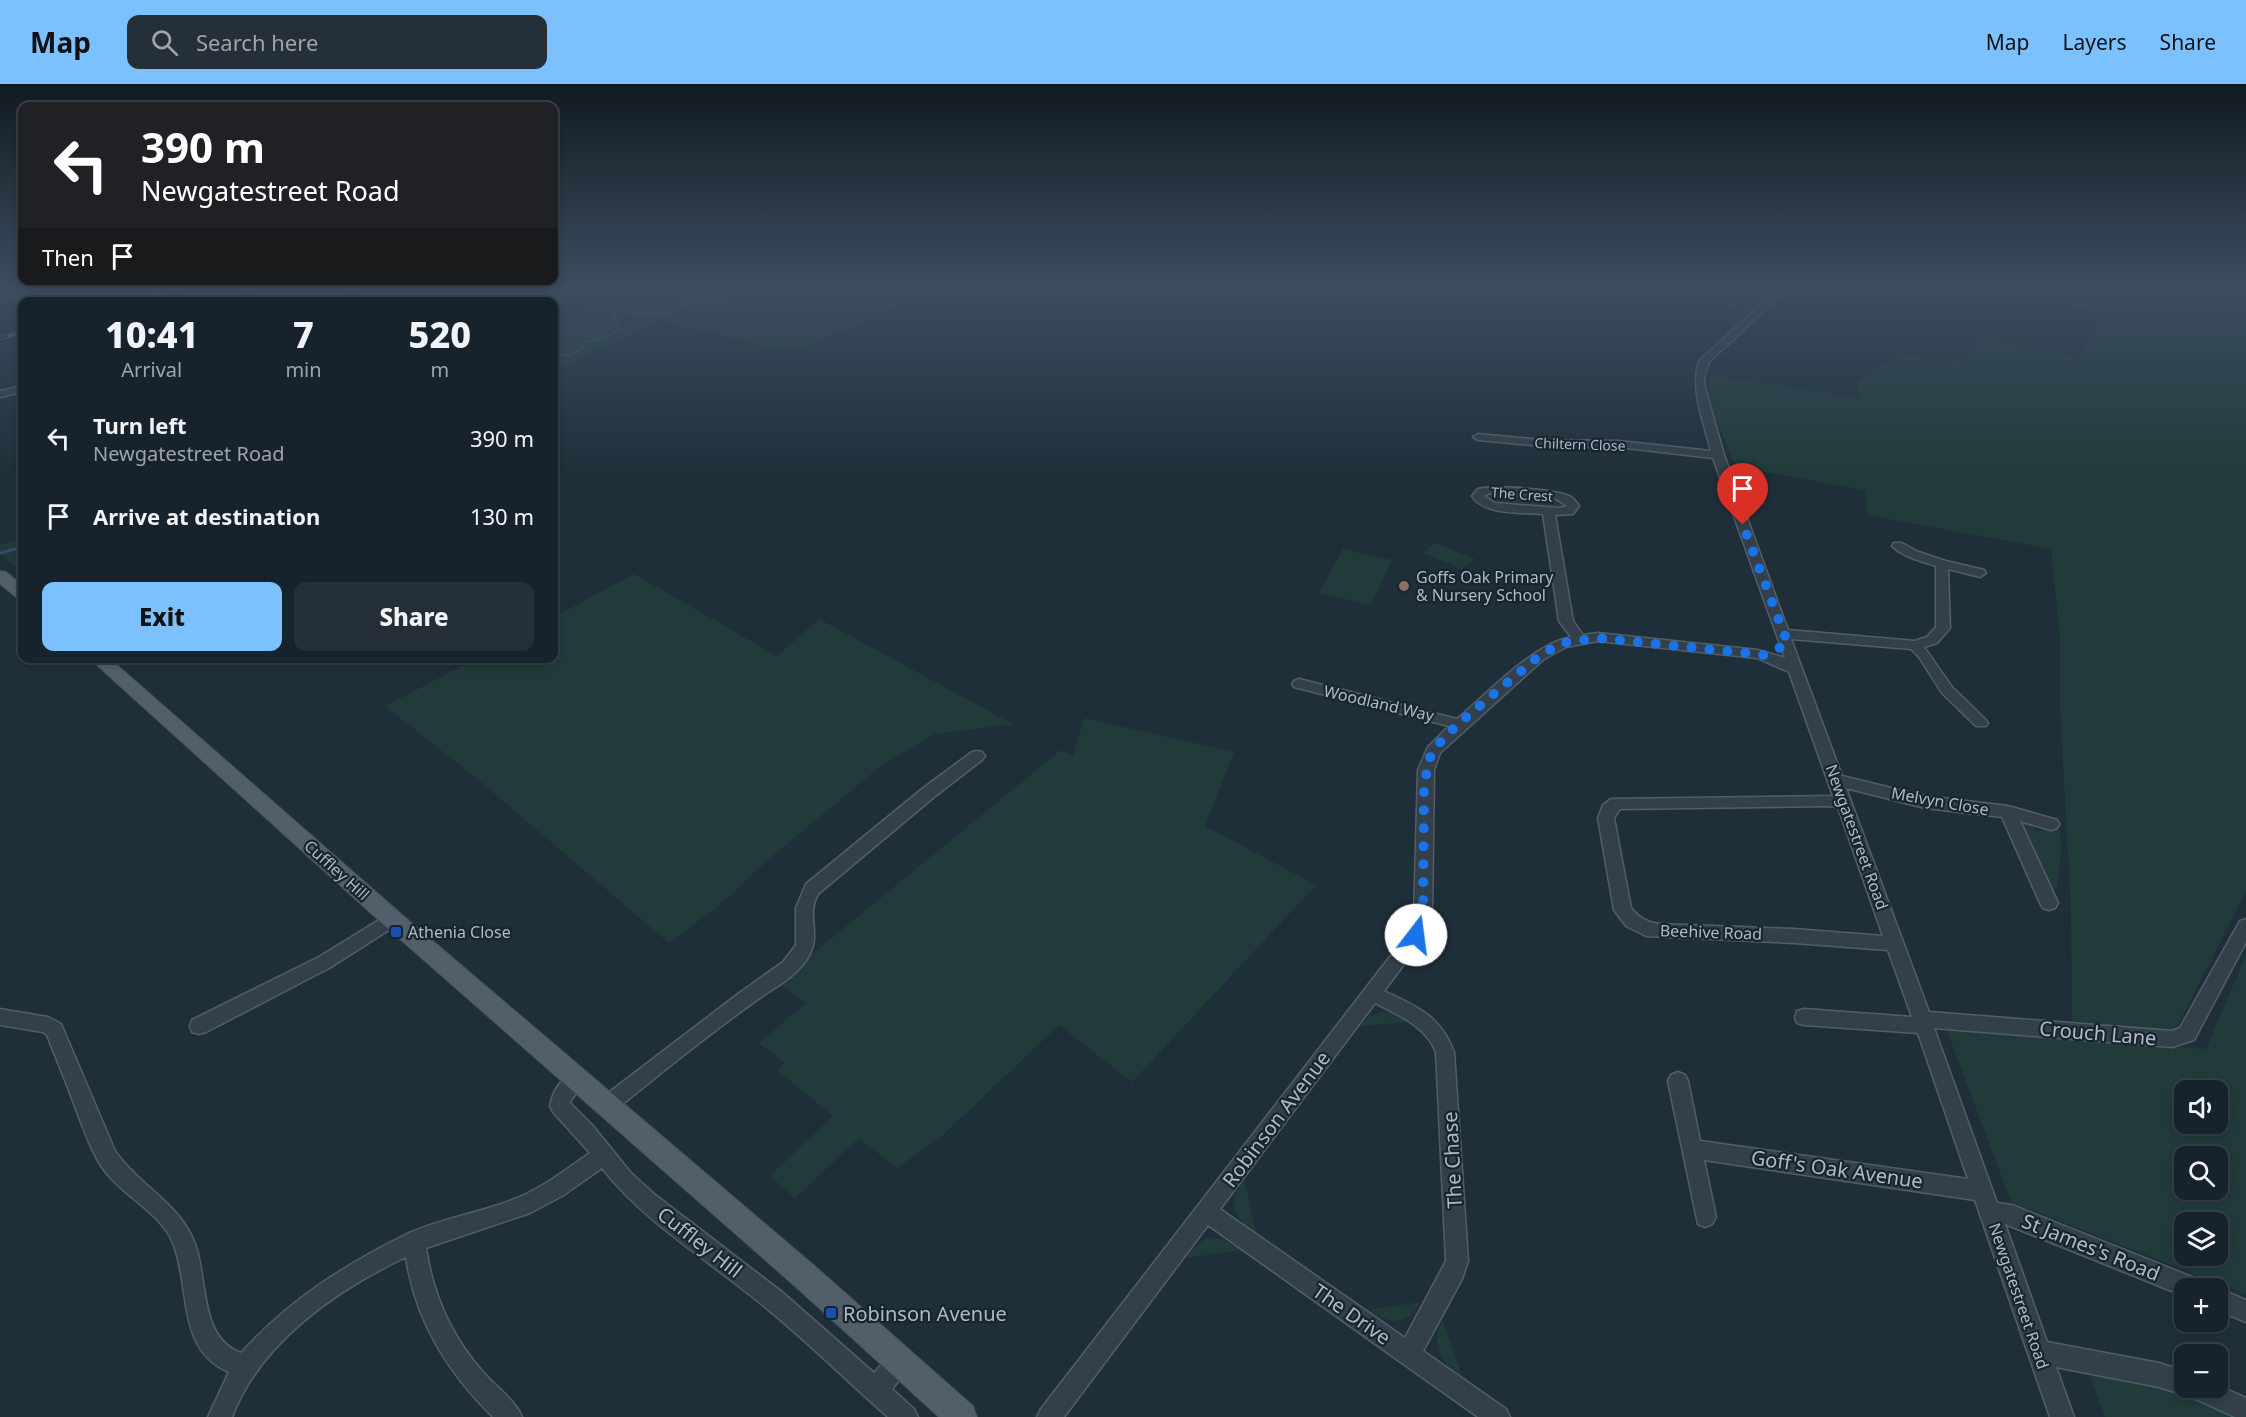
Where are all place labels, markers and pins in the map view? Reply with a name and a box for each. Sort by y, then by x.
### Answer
pin [1717,463,1768,525]
place label: Goffs Oak Primary & Nursery School [1416,566,1554,606]
marker: Goffs Oak Primary & Nursery School [1397,579,1411,593]
place label: Athenia Close [408,921,511,943]
marker: Athenia Close [389,925,403,939]
place label: Robinson Avenue [843,1300,1007,1327]
marker: Robinson Avenue [824,1306,838,1320]

